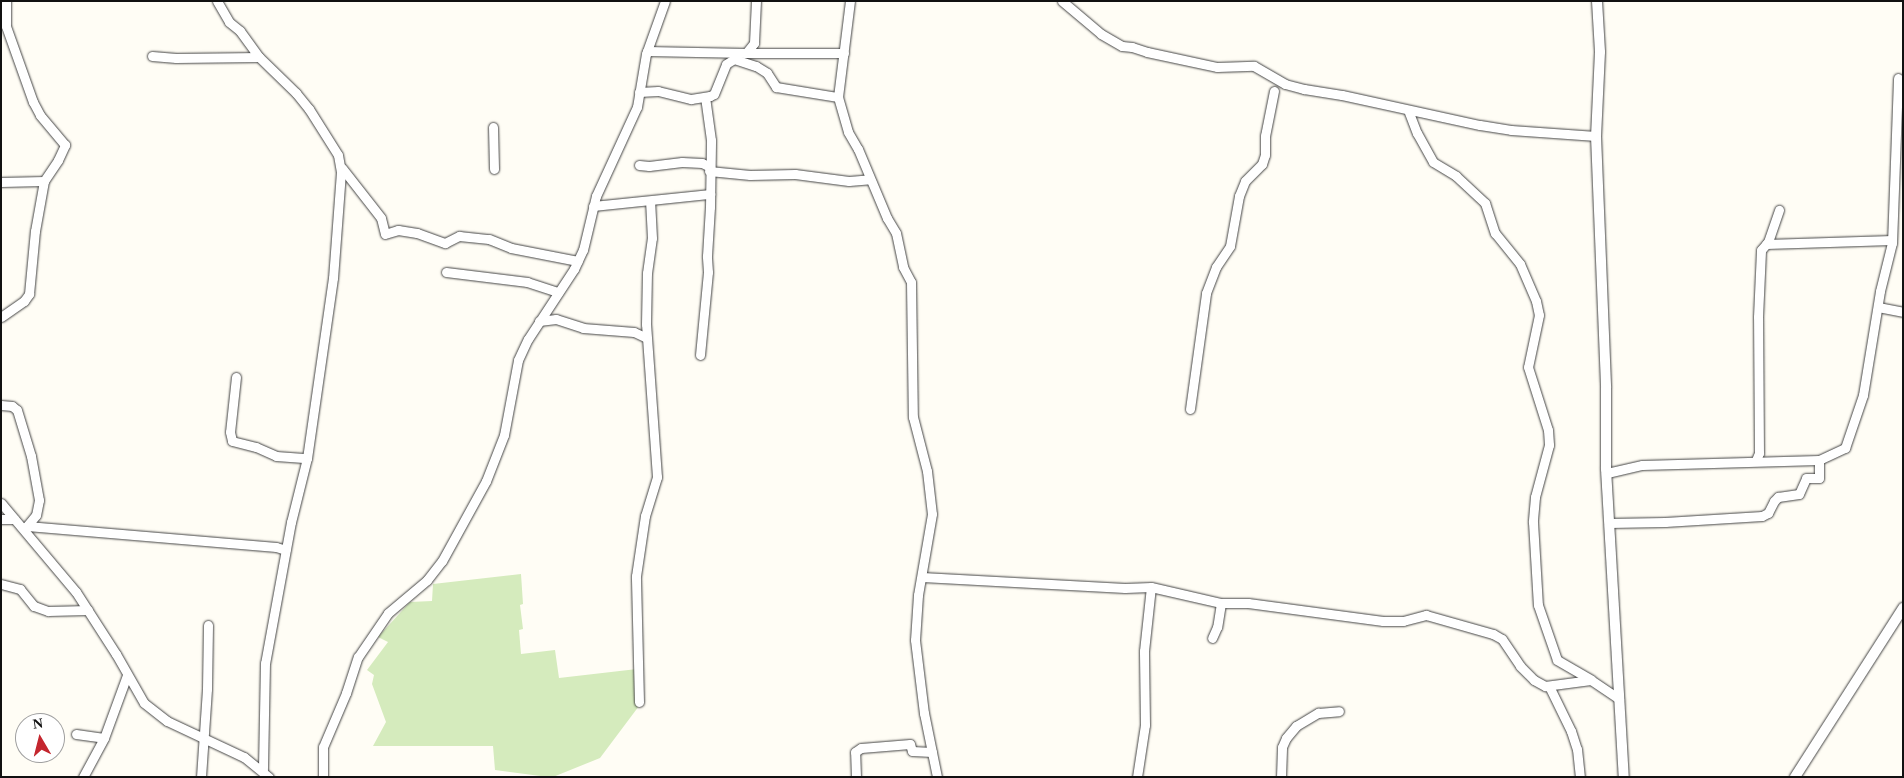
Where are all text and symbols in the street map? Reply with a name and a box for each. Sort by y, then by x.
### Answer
north arrow [15,713,65,763]
text: N [32,716,44,732]

